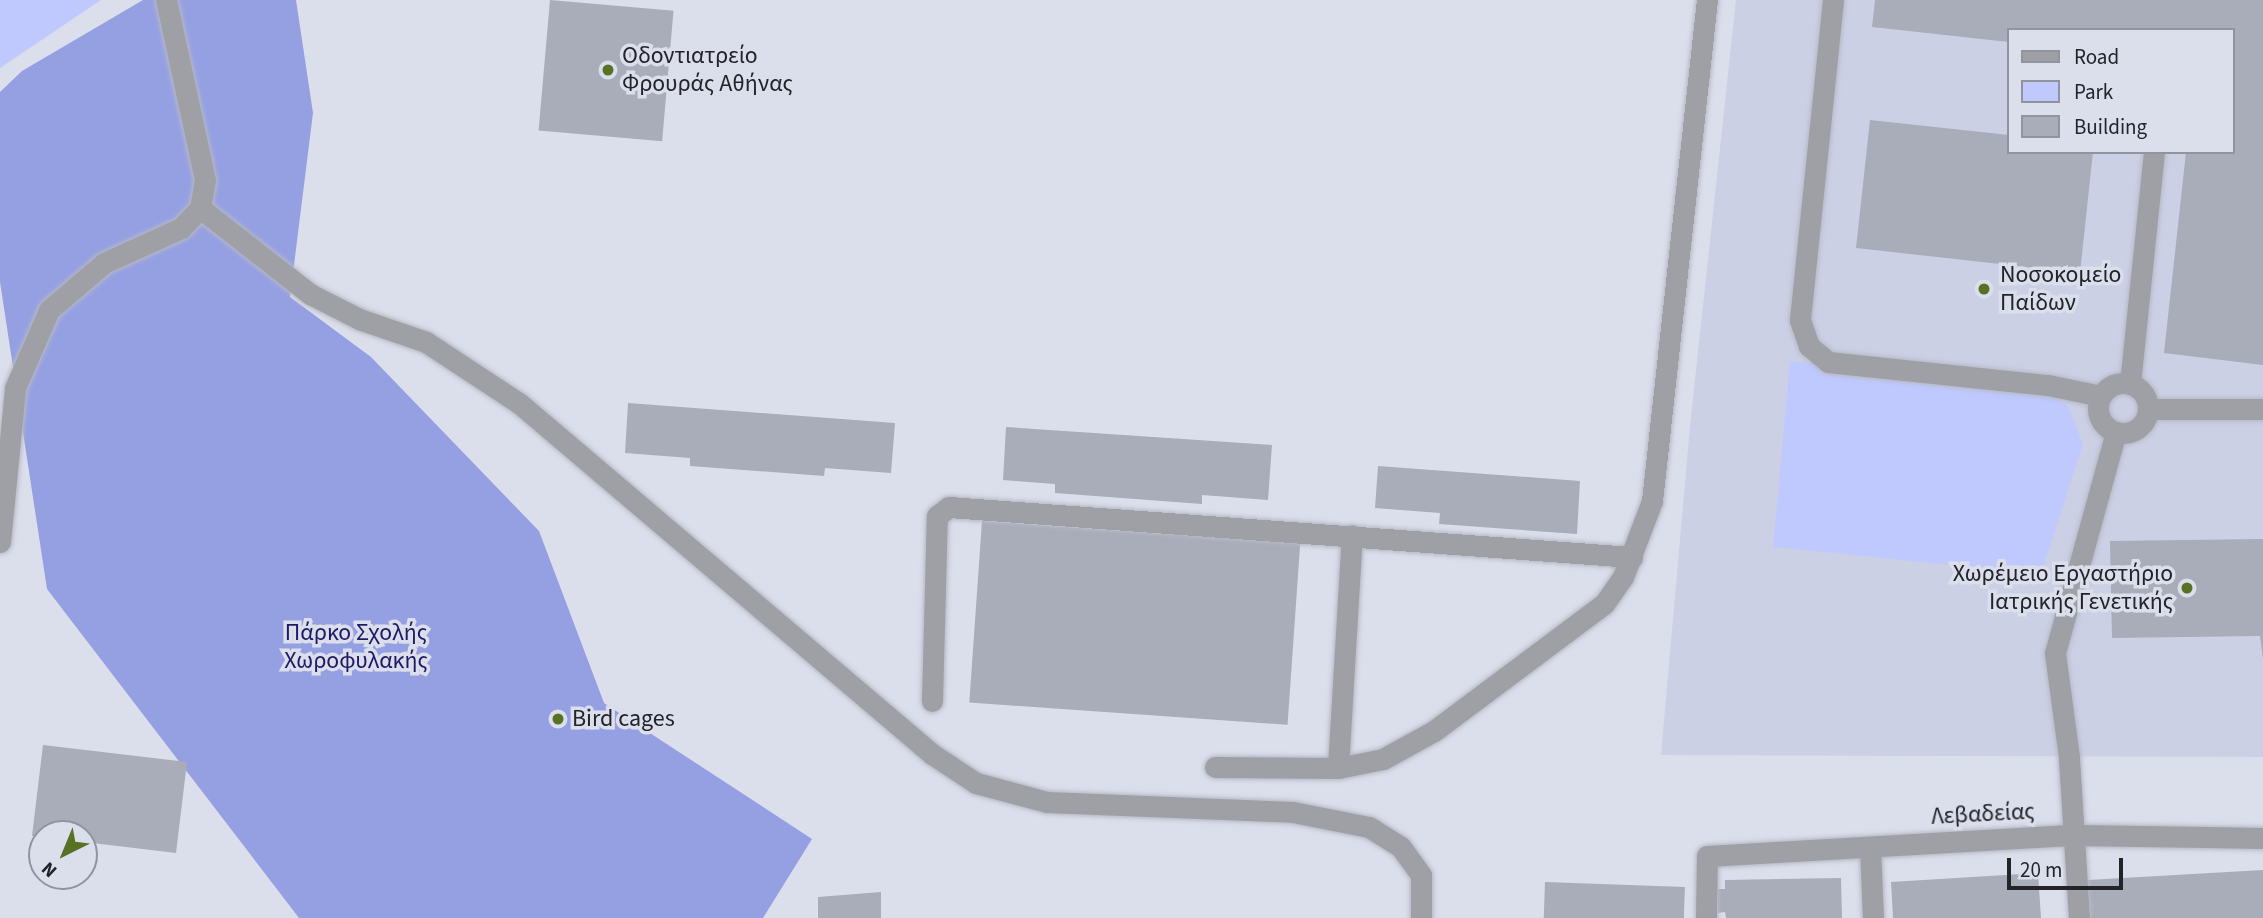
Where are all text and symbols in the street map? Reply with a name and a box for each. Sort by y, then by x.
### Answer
legend [2008,28,2235,154]
place label: Οδοντιατρείο Φρουράς Αθήνας [622,42,793,98]
text: Road [2074,42,2119,72]
marker: Οδοντιατρείο Φρουράς Αθήνας [600,62,616,78]
text: Park [2074,77,2113,107]
text: Building [2074,112,2147,142]
place label: Νοσοκομείο Παίδων [2000,261,2121,317]
marker: Νοσοκομείο Παίδων [1974,279,1994,299]
place label: Χωρέμειο Εργαστήριο Ιατρικής Γενετικής [1953,560,2173,616]
marker: Χωρέμειο Εργαστήριο Ιατρικής Γενετικής [2179,580,2195,596]
park label: Πάρκο Σχολής Χωροφυλακής [284,619,428,675]
place label: Bird cages [572,705,675,733]
marker: Bird cages [550,711,566,727]
street label: Λεβαδείας [1931,797,2035,831]
north arrow [28,820,98,890]
scale bar [2011,844,2126,888]
text: N [36,855,64,883]
text: 20 m [2020,855,2062,885]

